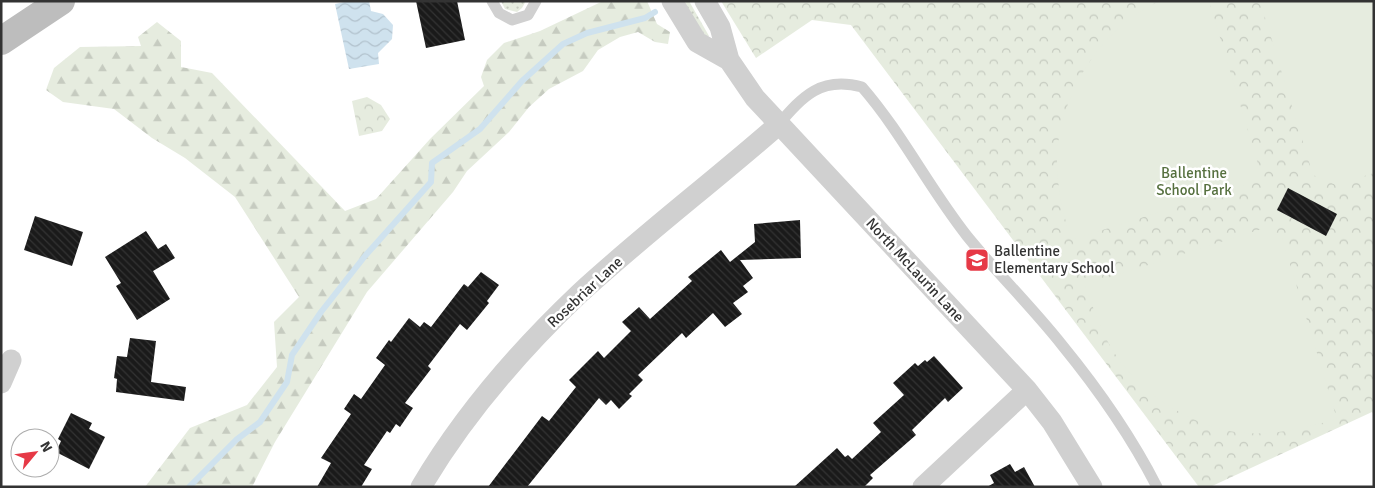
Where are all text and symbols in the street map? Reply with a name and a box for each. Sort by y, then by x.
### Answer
park label: Ballentine School Park [1156,164,1232,199]
street label: North McLaurin Lane [862,214,968,326]
place label: Ballentine Elementary School [994,242,1115,277]
school or university icon: Ballentine Elementary School [964,247,990,273]
street label: Rosebriar Lane [544,253,626,331]
north arrow [10,428,60,478]
text: N [36,439,56,455]

